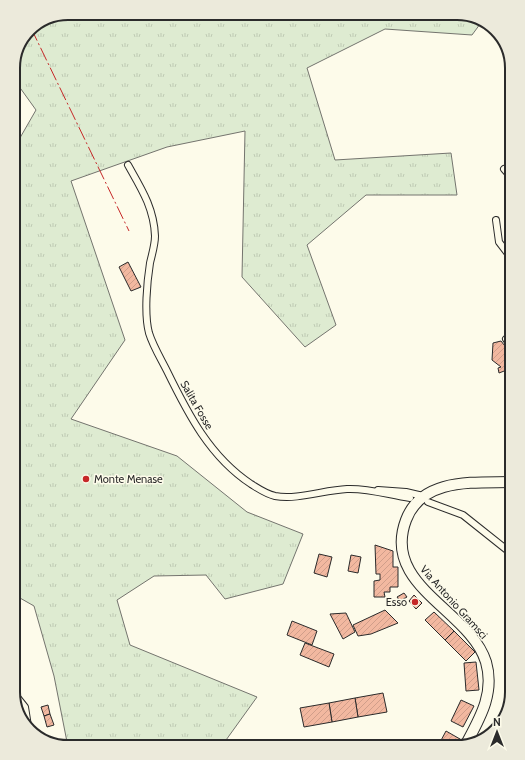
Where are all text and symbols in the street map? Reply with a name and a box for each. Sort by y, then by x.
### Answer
street label: Salita Fosse [177,378,217,432]
place label: Monte Menase [94,472,163,486]
marker: Monte Menase [81,474,91,484]
street label: Via Antonio Gramsci [417,562,491,642]
place label: Esso [386,595,407,609]
marker: Esso [410,597,420,607]
north arrow [477,712,517,752]
text: N [493,715,501,729]

